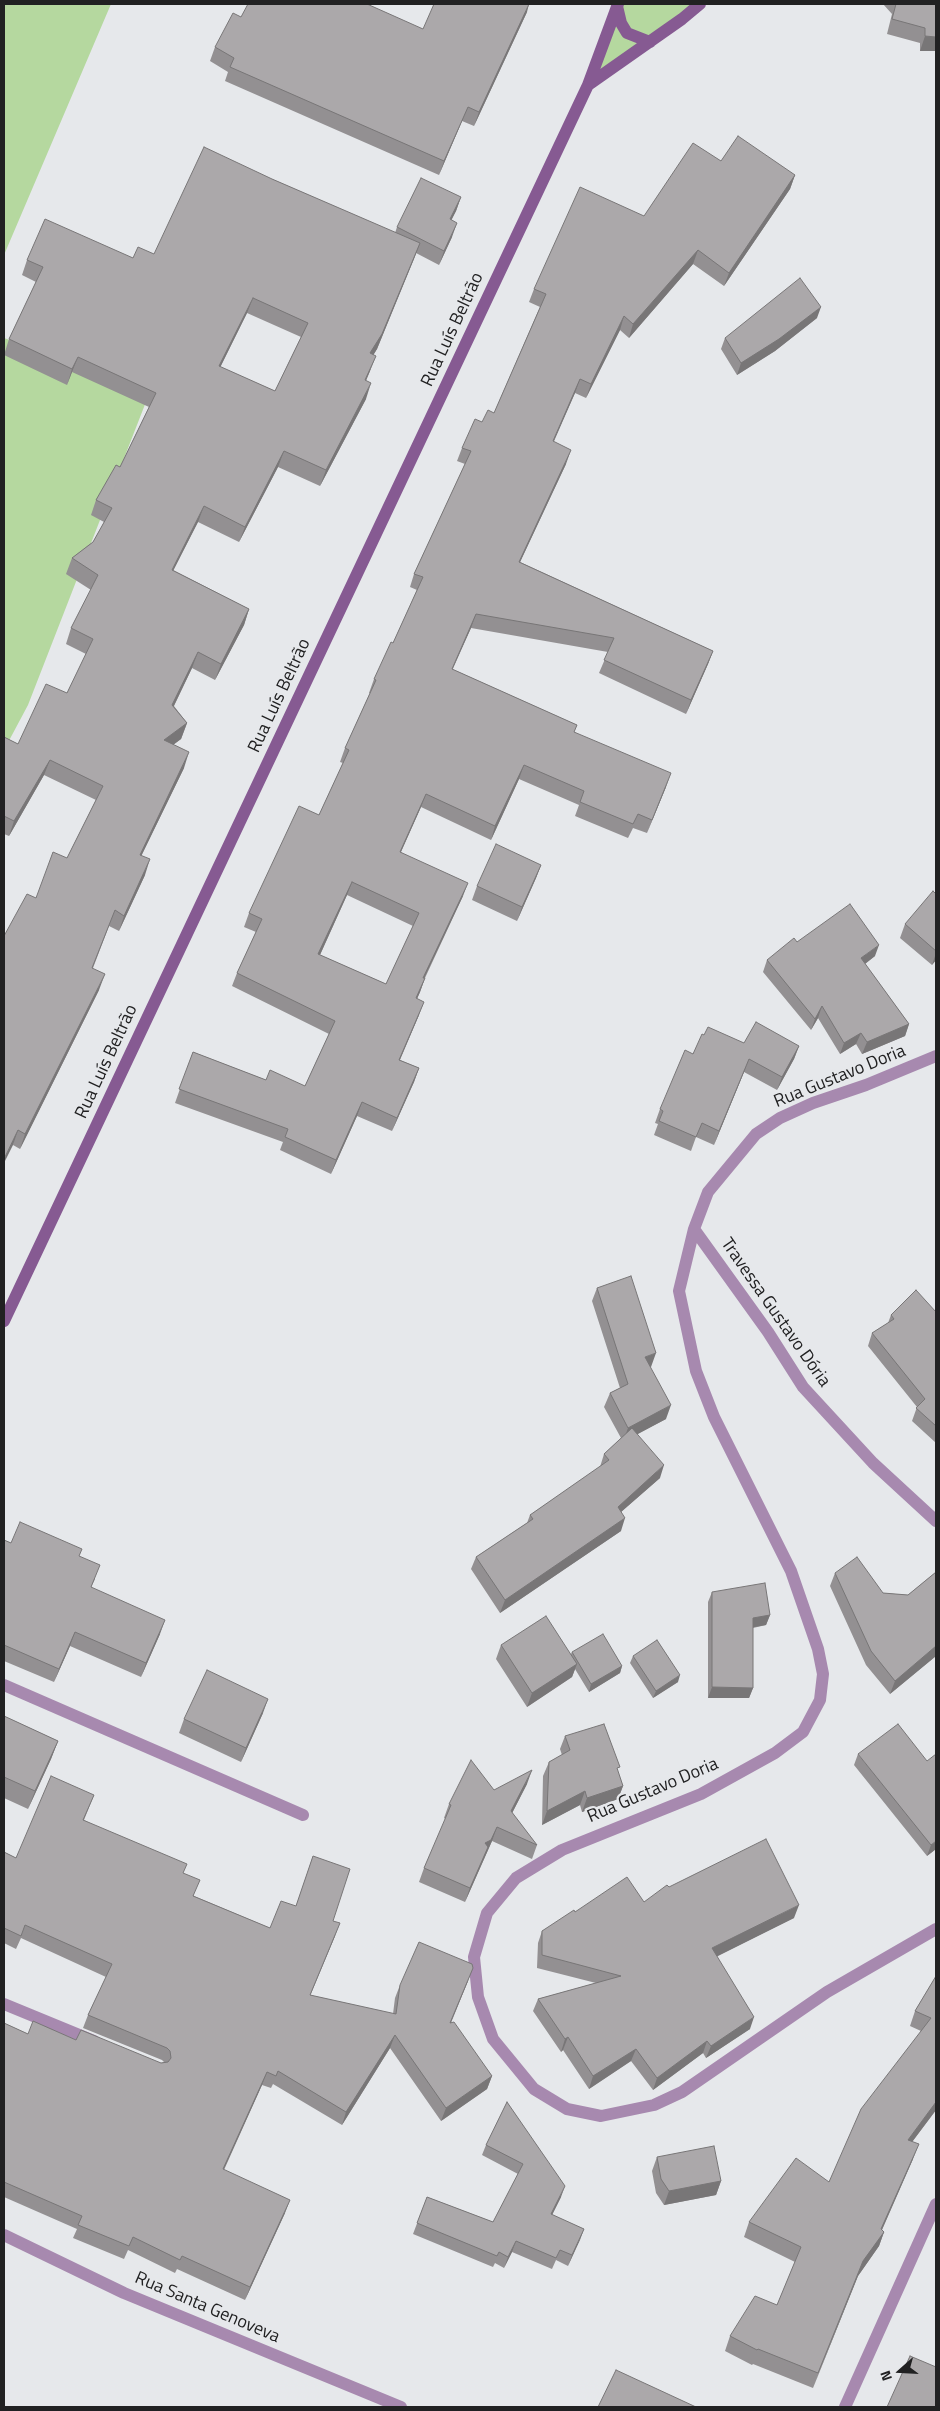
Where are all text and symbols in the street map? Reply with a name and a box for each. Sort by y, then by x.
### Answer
street label: Rua Luís Beltrão [417,270,489,390]
street label: Rua Luís Beltrão [244,636,316,756]
street label: Rua Luís Beltrão [71,1002,143,1122]
street label: Rua Gustavo Doria [771,1041,909,1113]
street label: Travessa Gustavo Dória [715,1234,835,1392]
street label: Rua Gustavo Doria [584,1754,722,1828]
street label: Rua Santa Genoveva [131,2268,283,2348]
north arrow [875,2346,925,2396]
text: N [874,2368,897,2384]

